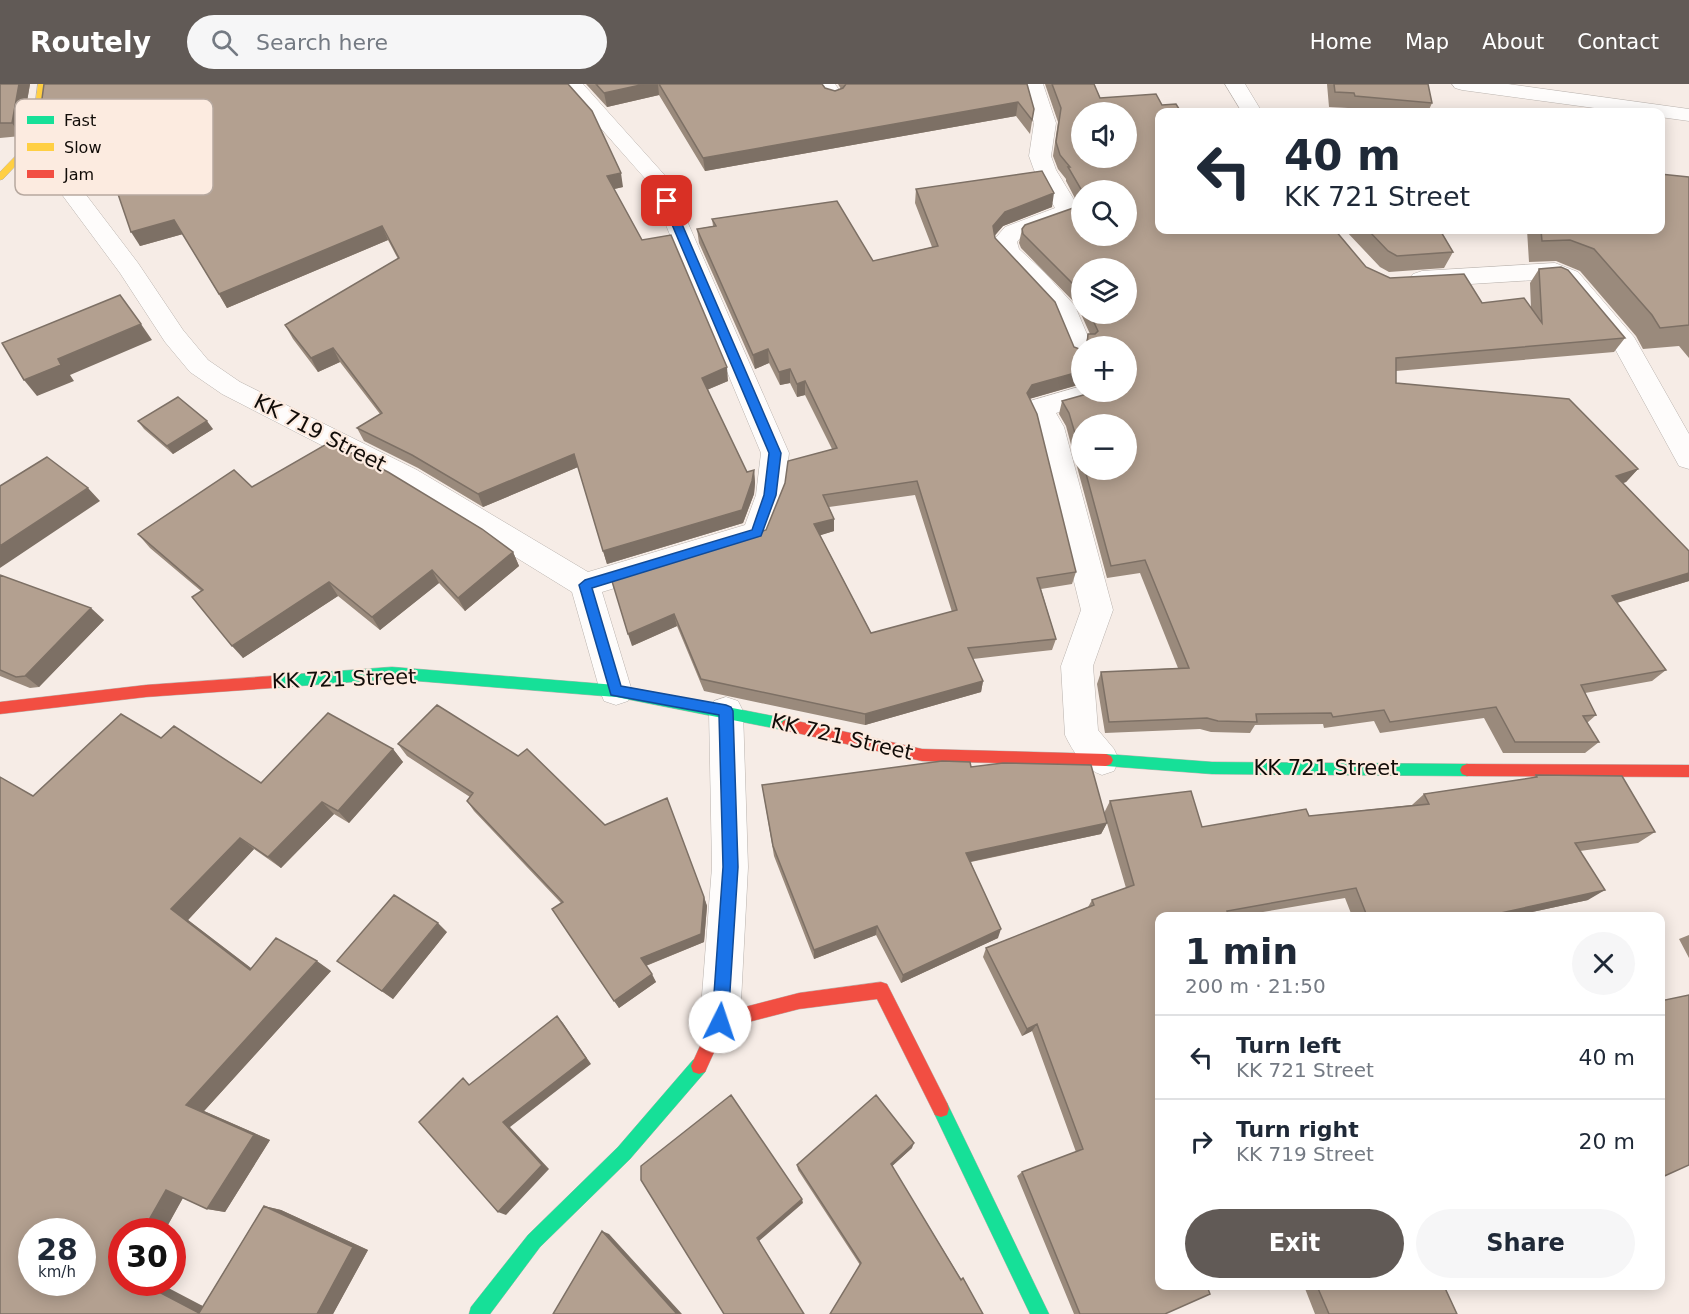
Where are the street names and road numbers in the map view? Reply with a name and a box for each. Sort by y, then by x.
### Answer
street label: KK 719 Street [250,389,390,477]
street label: KK 721 Street [271,664,417,694]
street label: KK 721 Street [769,709,915,765]
street label: KK 721 Street [1254,756,1398,780]

